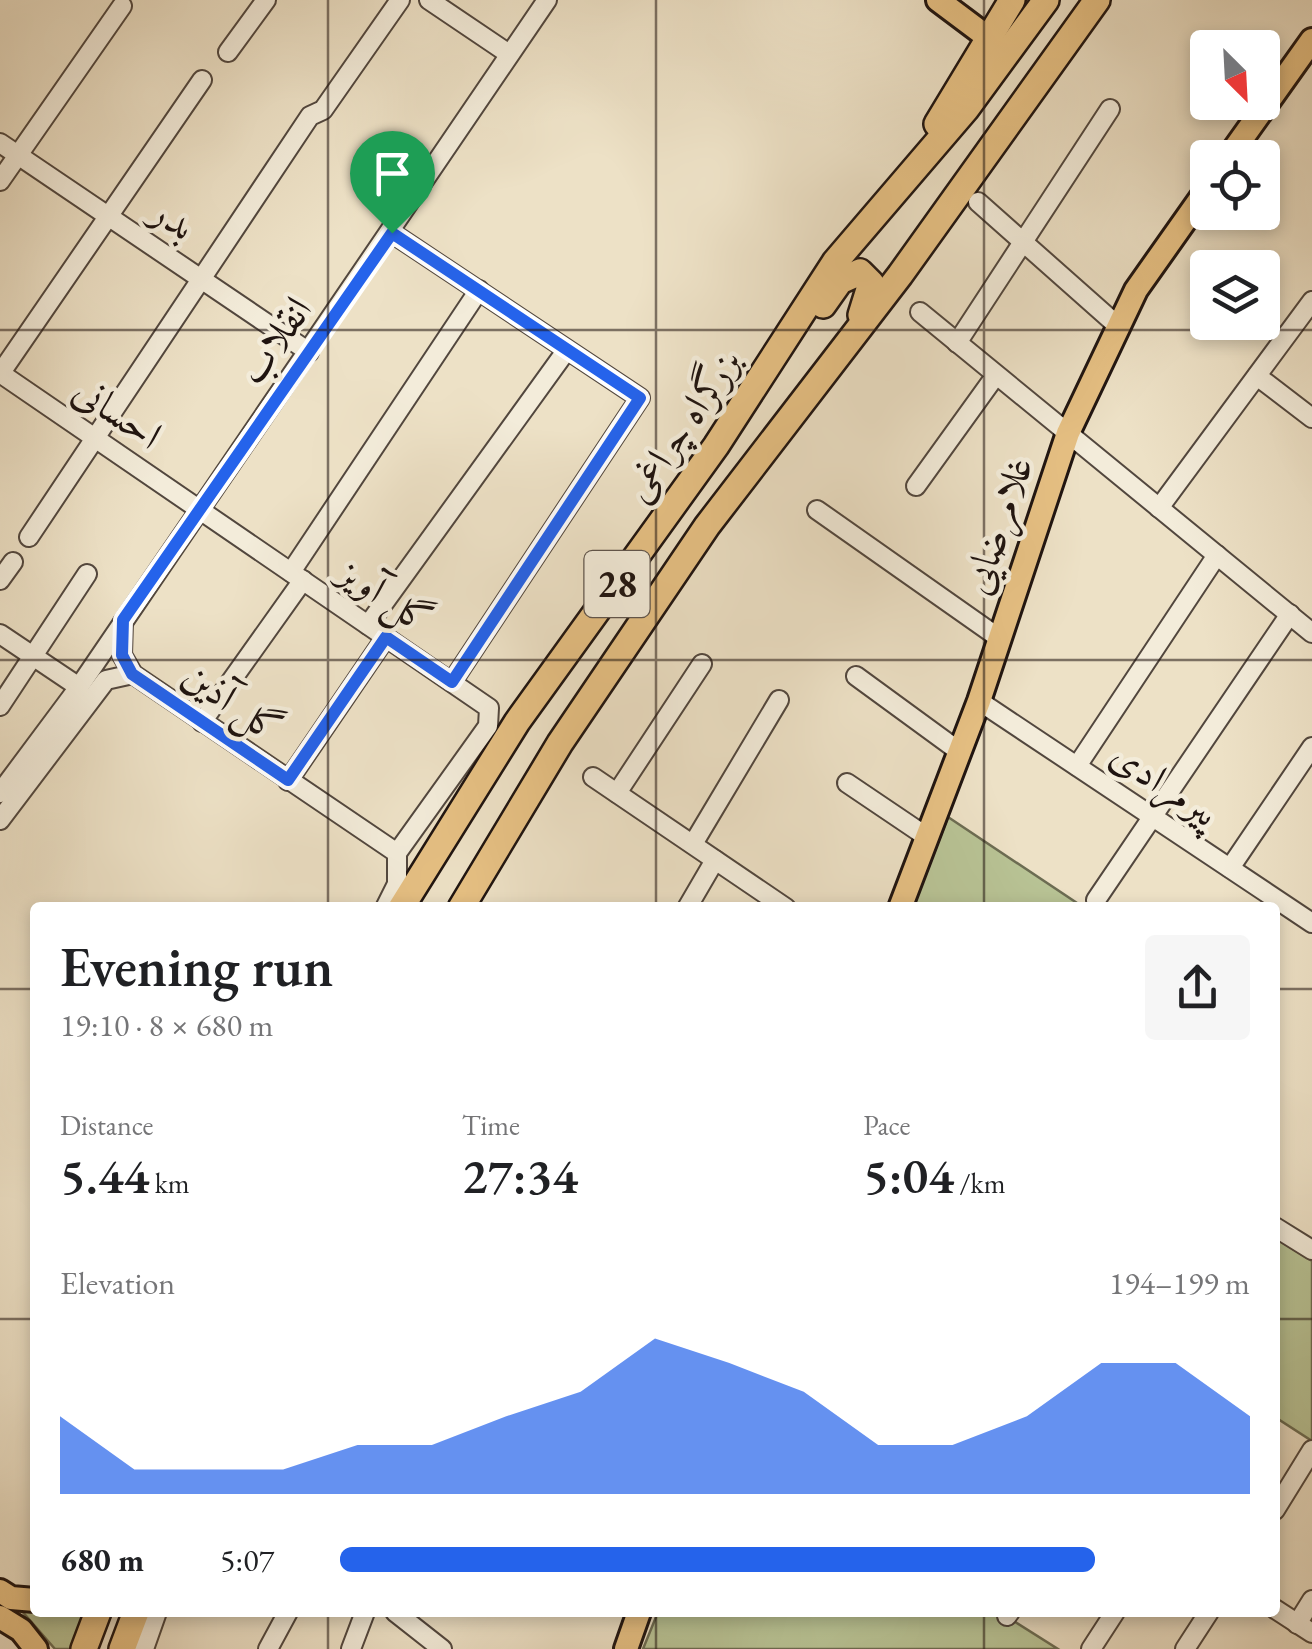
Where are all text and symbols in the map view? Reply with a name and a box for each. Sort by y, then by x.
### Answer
north arrow [1190,30,1280,120]
map controls [1190,30,1280,340]
pin [350,131,435,234]
button: locate [1190,140,1280,230]
icon: arrive [365,146,420,201]
street label: بدر [139,182,206,251]
button: layers [1190,250,1280,340]
street label: انقلاب [225,286,323,394]
street label: بزرگراه چراغی [611,338,753,512]
street label: احسانی [64,364,172,460]
street label: غلامرضایی [949,449,1047,601]
street label: گل آویز [325,543,443,647]
road number: 28 [584,551,650,617]
street label: گل آذین [172,648,293,756]
street label: پیرمرادی [1099,728,1231,842]
text: Evening run [60,931,333,1002]
button: share [1145,935,1250,1040]
text: 19:10 · 8 × 680 m [60,1004,273,1046]
text: Distance [60,1107,154,1143]
text: Time [462,1107,520,1143]
text: Pace [863,1107,910,1143]
text: 5.44 [60,1143,149,1208]
text: 27:34 [462,1143,578,1208]
text: 5:04 [863,1143,954,1208]
text: km [149,1165,190,1201]
text: /km [954,1165,1006,1201]
text: Elevation [60,1262,175,1304]
text: 194–199 m [1109,1262,1250,1304]
text: 680 m [60,1539,144,1581]
text: 5:07 [220,1539,274,1581]

